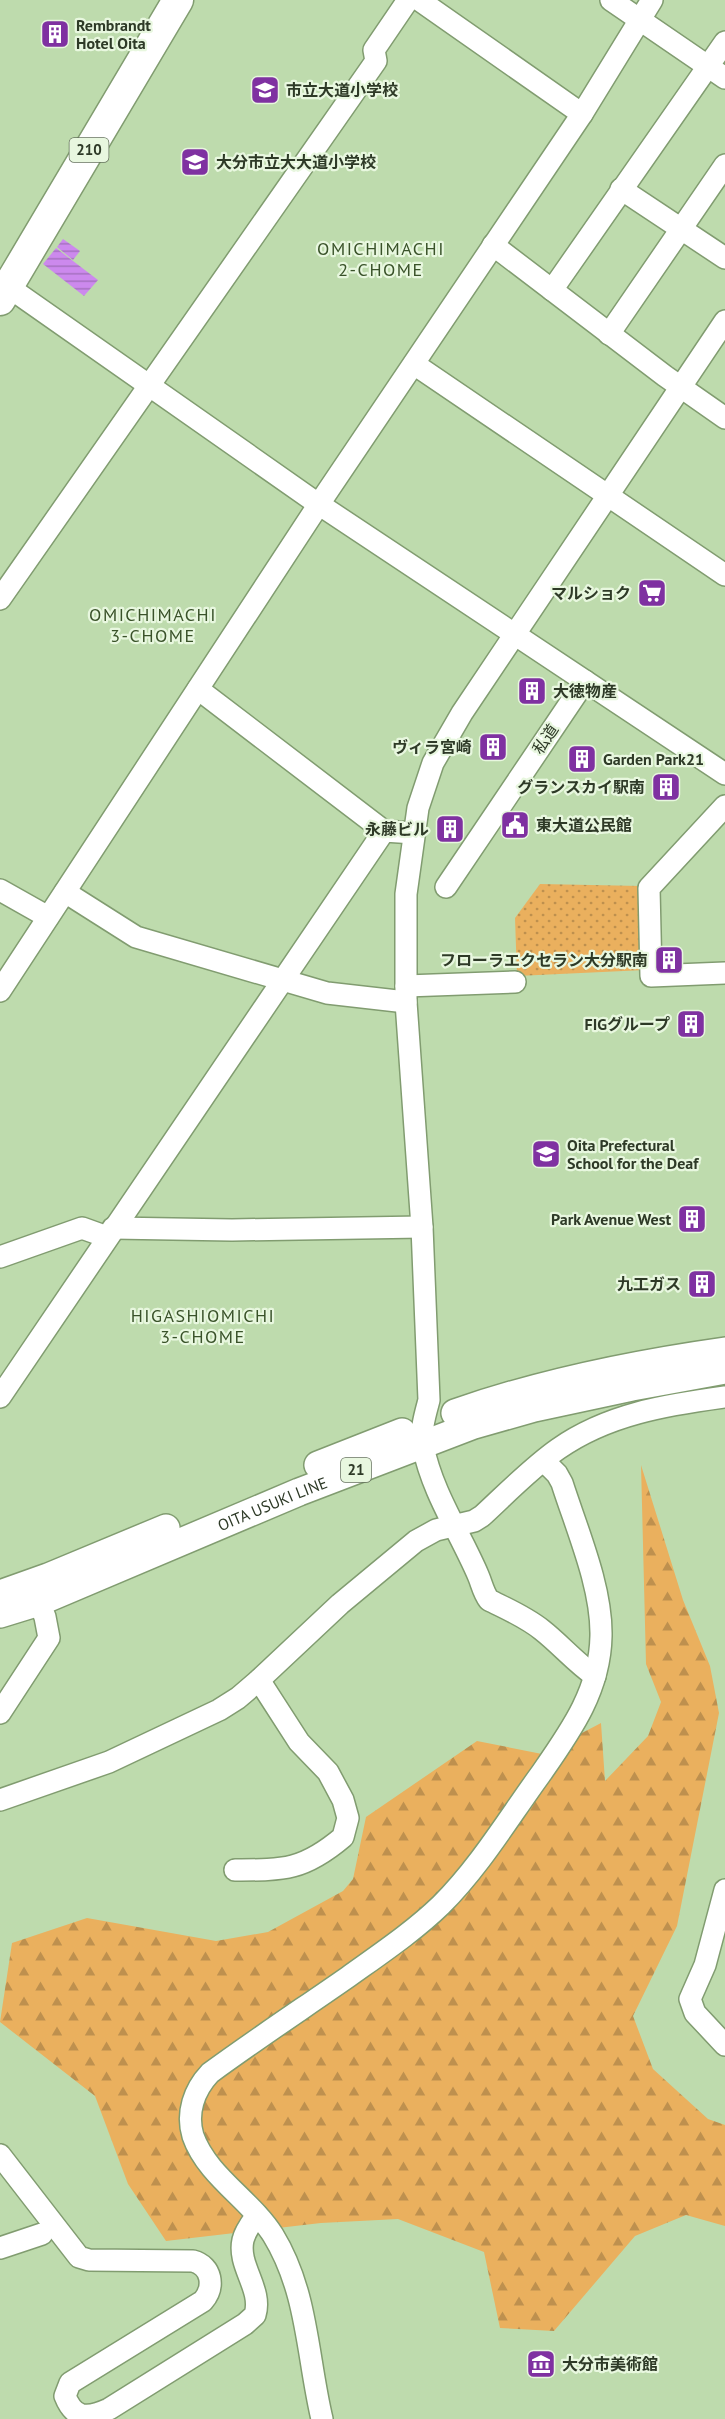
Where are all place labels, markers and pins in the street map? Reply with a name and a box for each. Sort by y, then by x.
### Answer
place label: Rembrandt Hotel Oita [76,15,151,53]
building icon: Rembrandt Hotel Oita [39,18,71,50]
school or university icon: 市立大道小学校 [249,74,281,106]
place label: 市立大道小学校 [286,80,398,100]
school or university icon: 大分市立大大道小学校 [179,146,211,178]
place label: 大分市立大大道小学校 [216,152,376,172]
supermarket icon: マルショク [636,577,668,609]
place label: マルショク [551,583,631,603]
building icon: 大徳物産 [516,675,548,707]
place label: 大徳物産 [553,681,617,701]
building icon: ヴィラ宮崎 [477,731,509,763]
place label: ヴィラ宮崎 [392,737,472,757]
building icon: Garden Park21 [566,743,598,775]
place label: Garden Park21 [603,749,704,769]
building icon: グランスカイ駅南 [650,771,682,803]
place label: グランスカイ駅南 [517,777,645,797]
public building icon: 東大道公民館 [499,809,531,841]
building icon: 永藤ビル [434,813,466,845]
place label: 東大道公民館 [536,815,632,835]
place label: 永藤ビル [365,819,429,839]
building icon: フローラエクセラン大分駅南 [653,944,685,976]
place label: フローラエクセラン大分駅南 [440,950,648,970]
building icon: FIGグループ [675,1008,707,1040]
place label: FIGグループ [585,1014,670,1034]
place label: Oita Prefectural School for the Deaf [567,1135,699,1173]
school or university icon: Oita Prefectural School for the Deaf [530,1138,562,1170]
building icon: Park Avenue West [676,1203,708,1235]
place label: Park Avenue West [551,1209,671,1229]
building icon: 九工ガス [686,1268,718,1300]
place label: 九工ガス [617,1274,681,1294]
museum icon: 大分市美術館 [525,2348,557,2380]
place label: 大分市美術館 [562,2354,658,2374]

